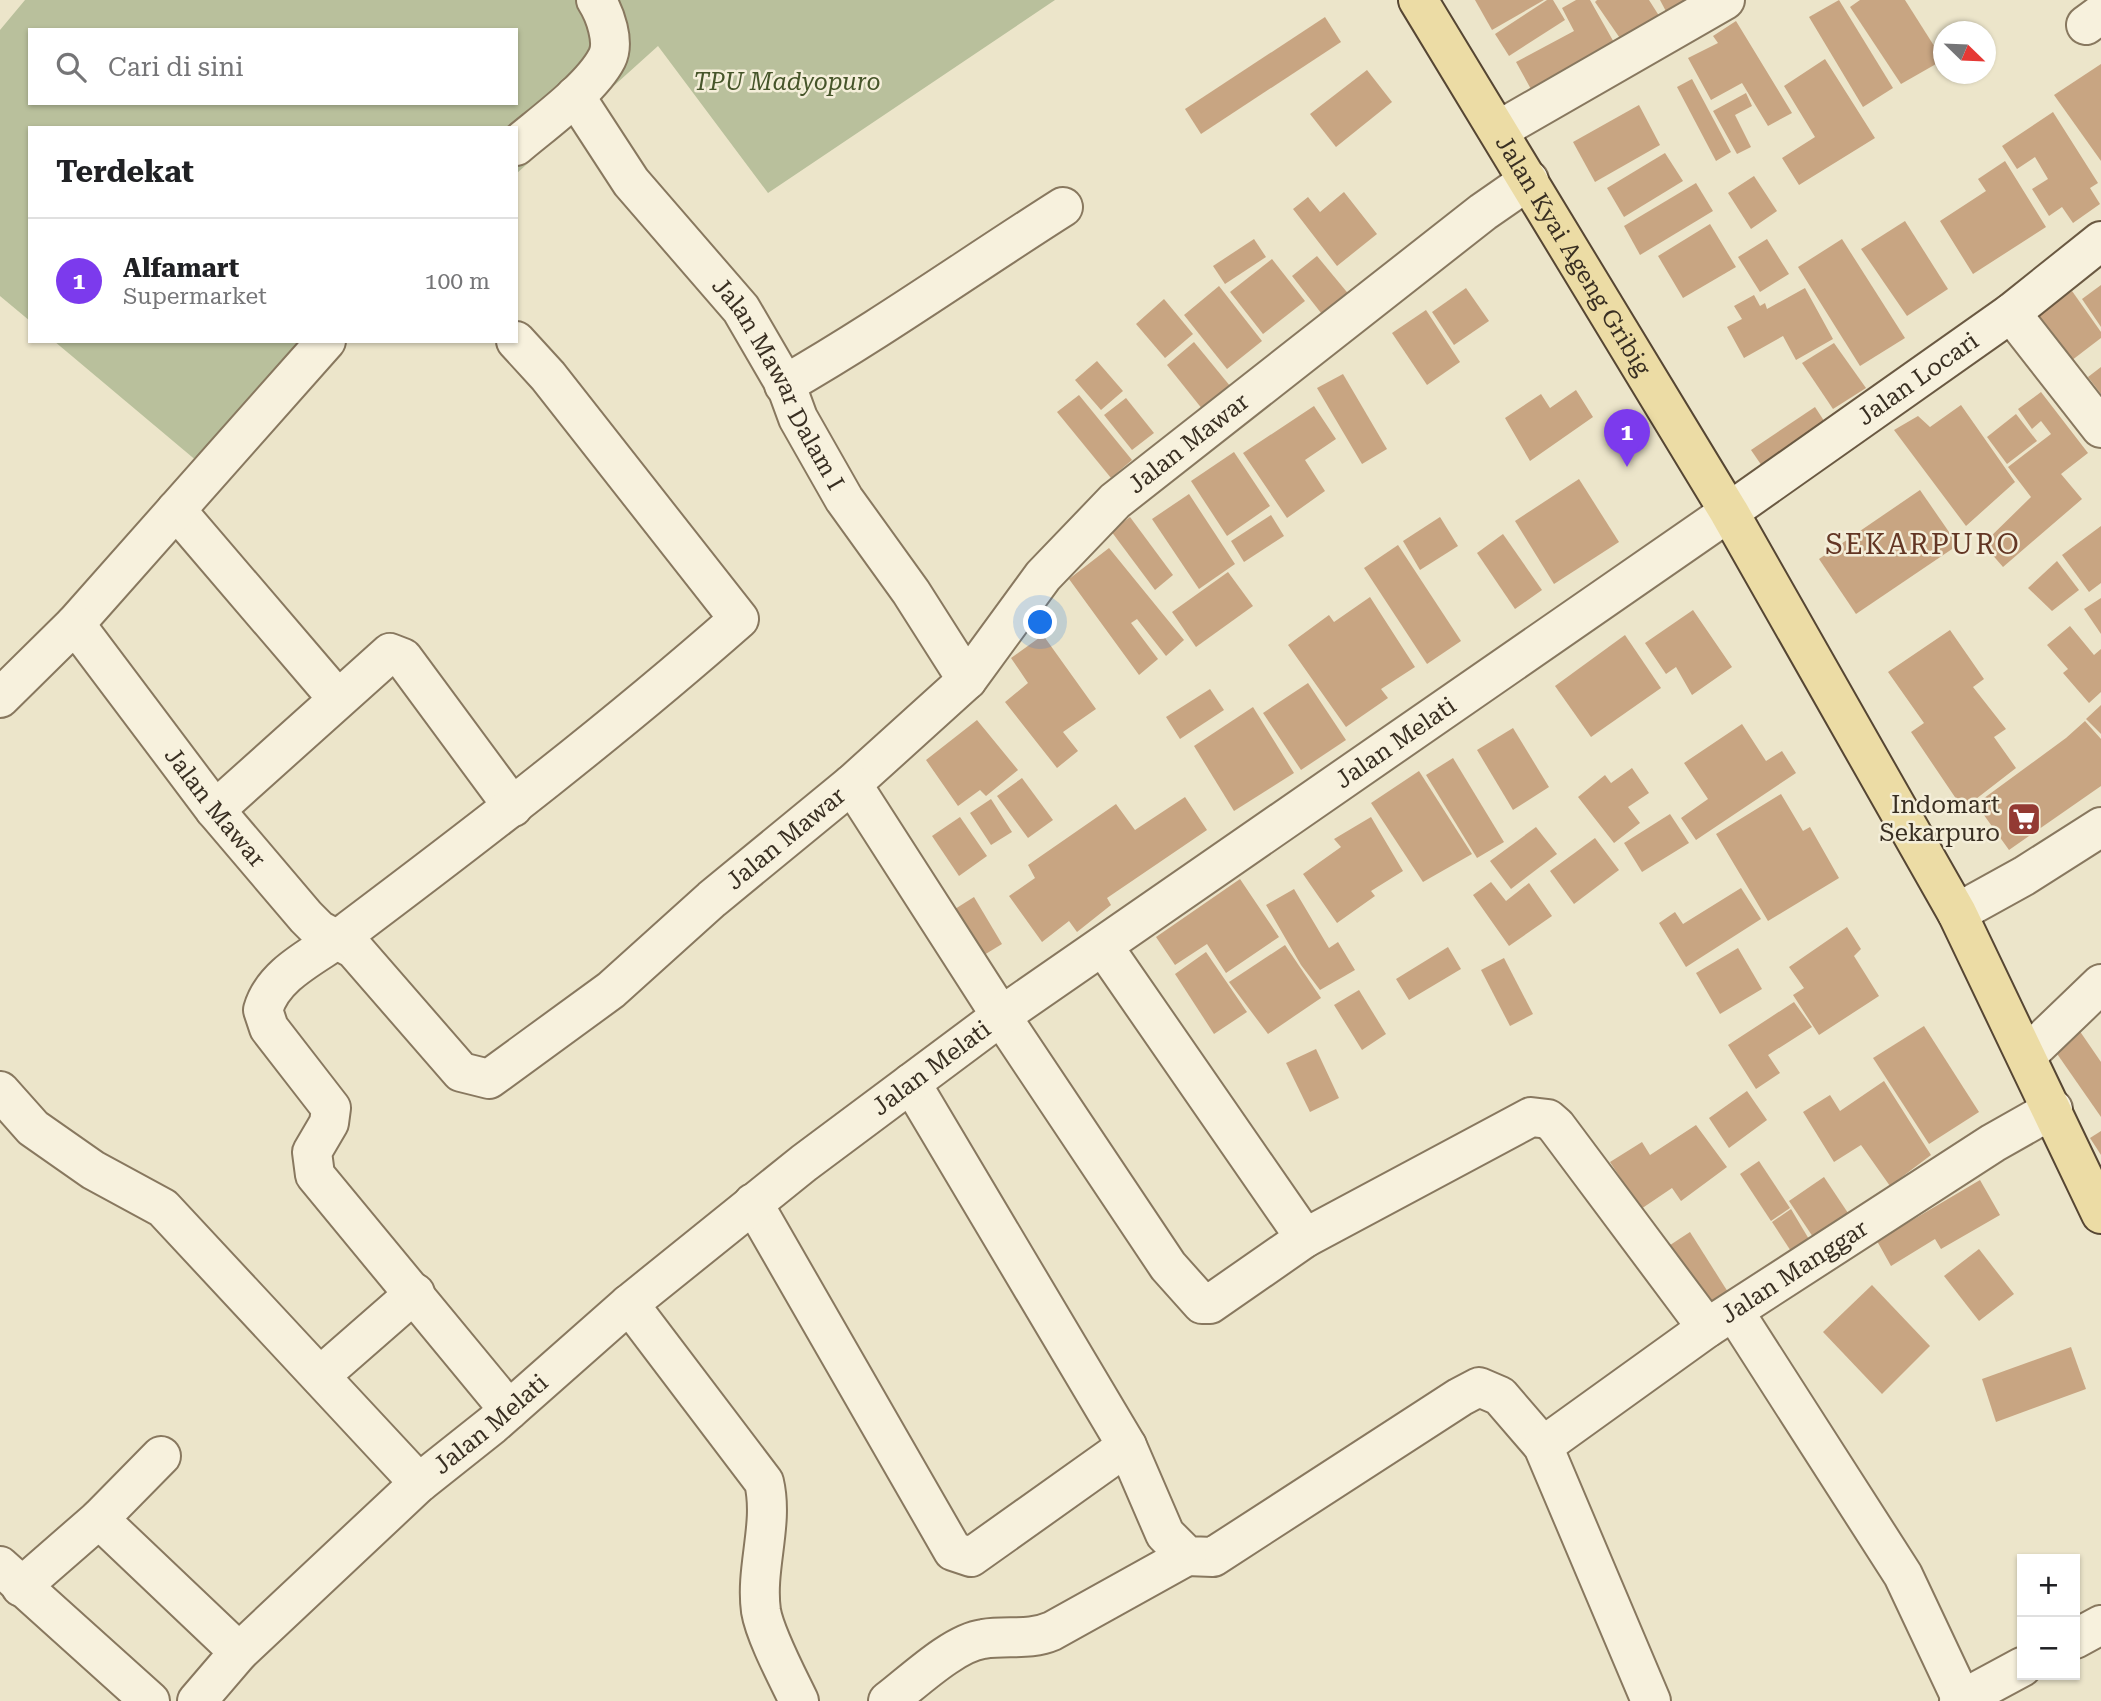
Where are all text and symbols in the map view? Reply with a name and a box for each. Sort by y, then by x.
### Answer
north arrow [1933,21,1996,84]
search box [28,28,518,105]
icon: search [52,48,90,86]
text: Cari di sini [108,52,244,82]
park label: TPU Madyopuro [694,68,880,96]
street label: Jalan Kyai Ageng Gribig [1490,130,1657,381]
text: Terdekat [56,154,194,189]
text: Alfamart [123,253,239,283]
text: 1 [73,268,85,295]
text: 100 m [425,268,490,295]
street label: Jalan Mawar Dalam I [706,272,850,495]
text: Supermarket [123,283,267,310]
street label: Jalan Locari [1852,326,1984,431]
street label: Jalan Mawar [1123,387,1254,499]
pin: 1 [1604,409,1650,467]
district label: SEKARPURO [1825,528,2021,561]
your location [1023,605,1057,639]
street label: Jalan Melati [1330,691,1462,794]
street label: Jalan Mawar [159,742,271,873]
street label: Jalan Mawar [721,781,851,896]
place label: Indomart Sekarpuro [1879,791,2000,847]
supermarket icon: Indomart Sekarpuro [2005,800,2043,838]
street label: Jalan Melati [867,1015,996,1121]
street label: Jalan Manggar [1716,1214,1873,1329]
street label: Jalan Melati [428,1368,554,1480]
map controls [2017,1554,2080,1680]
button: + [2017,1554,2080,1617]
button: − [2017,1617,2080,1680]

